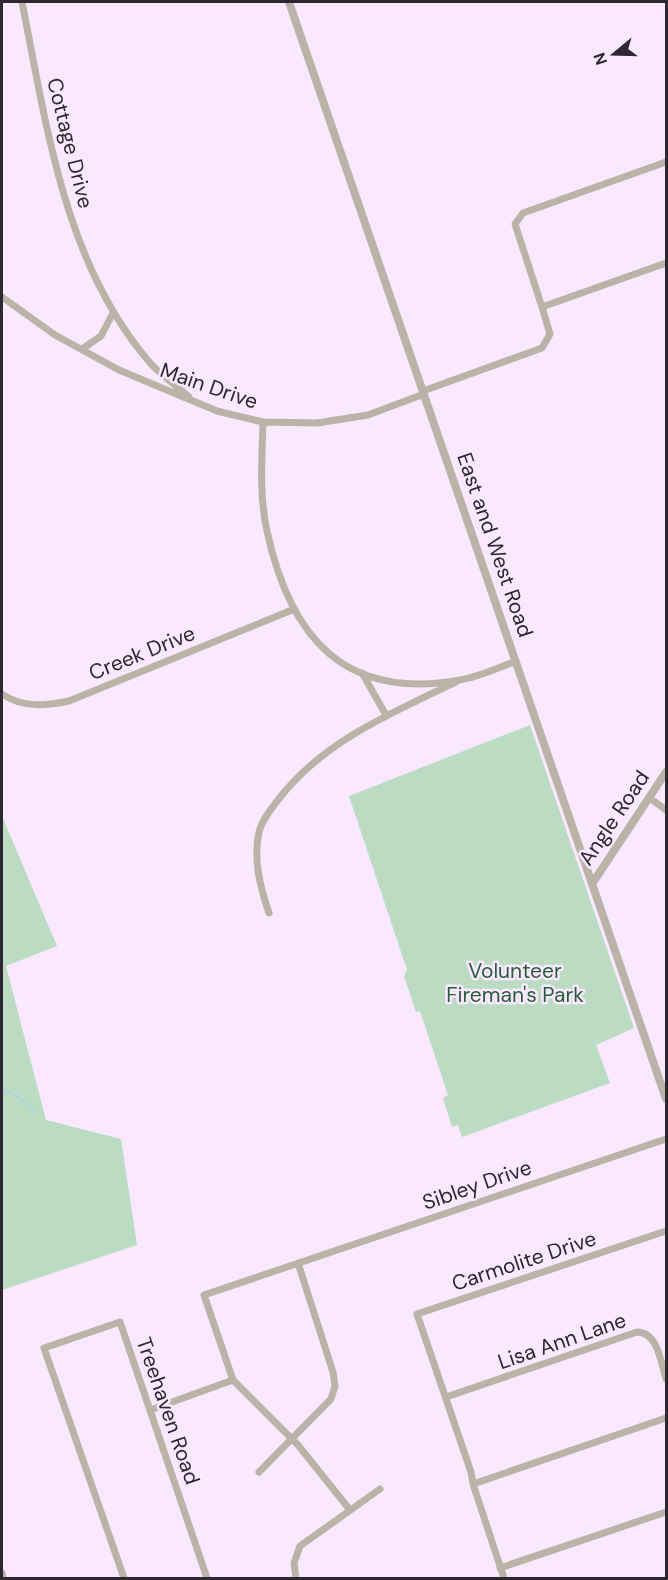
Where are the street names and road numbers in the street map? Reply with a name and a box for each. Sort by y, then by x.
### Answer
street label: Cottage Drive [40,75,100,211]
street label: Main Drive [156,356,262,416]
street label: East and West Road [450,449,540,641]
street label: Creek Drive [85,619,199,687]
street label: Angle Road [572,765,656,871]
street label: Sibley Drive [419,1153,535,1217]
street label: Carmolite Drive [448,1224,600,1298]
street label: Lisa Ann Lane [494,1306,630,1376]
street label: Treehaven Road [130,1334,206,1488]

